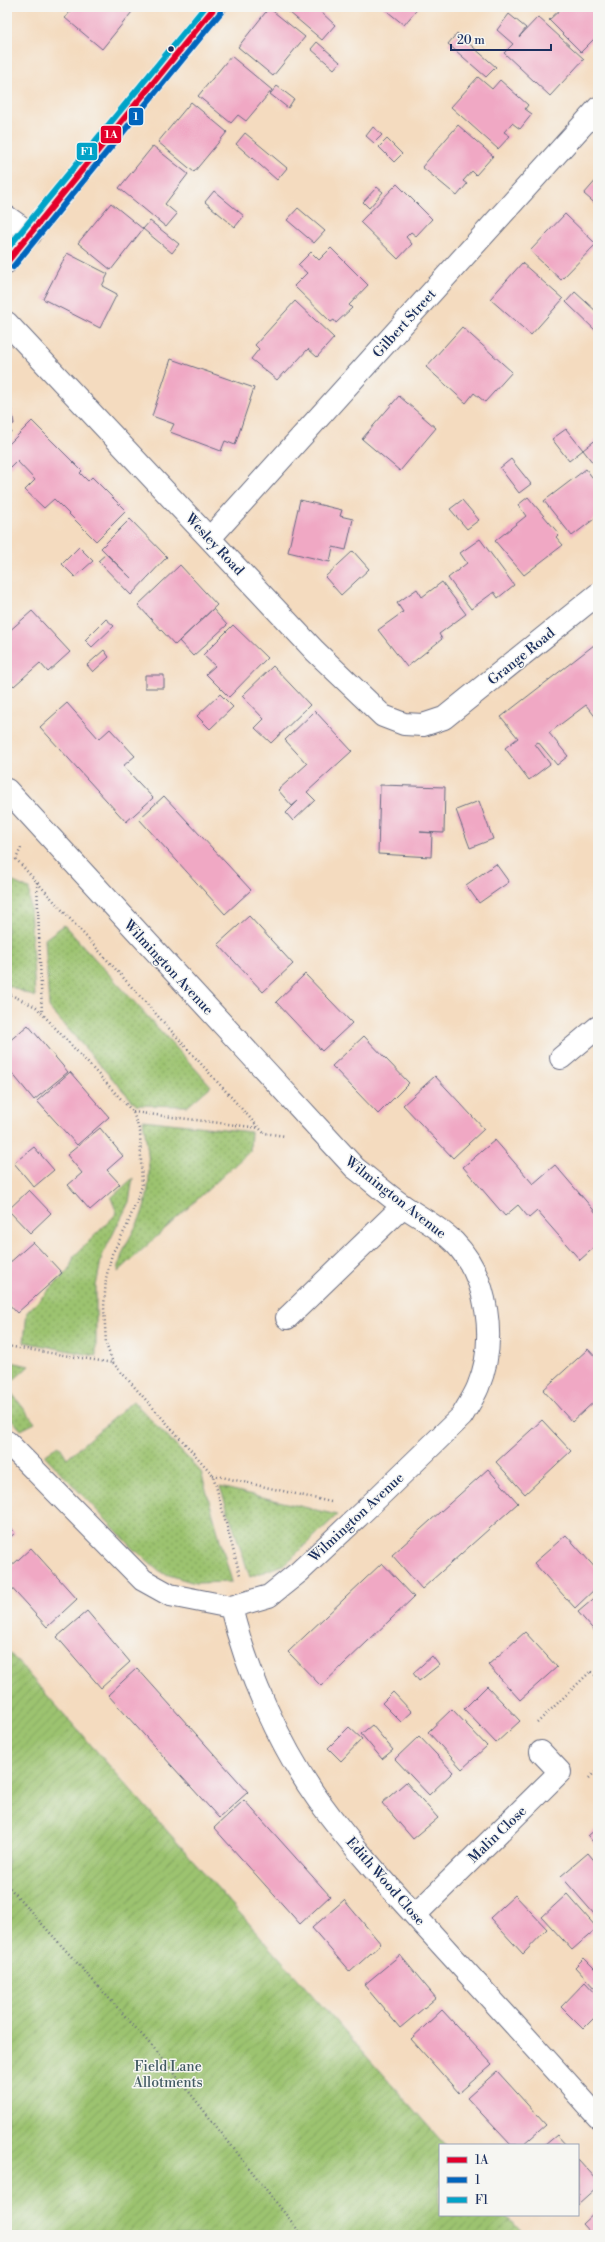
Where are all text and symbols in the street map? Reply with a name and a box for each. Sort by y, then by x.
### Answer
scale bar [451,26,551,52]
text: 20 m [457,33,485,48]
unlabelled marker [166,44,176,54]
line badge: 1 [128,107,144,126]
text: 1 [133,110,139,124]
line badge: 1A [100,125,122,144]
text: 1A [104,128,119,142]
line badge: F1 [76,142,98,161]
text: F1 [80,145,94,159]
street label: Gilbert Street [369,285,440,362]
street label: Wesley Road [180,509,248,579]
street label: Grange Road [484,624,559,689]
street label: Wilmington Avenue [119,916,217,1019]
street label: Wilmington Avenue [340,1152,450,1243]
street label: Wilmington Avenue [305,1469,408,1567]
street label: Malin Close [465,1802,531,1867]
street label: Edith Wood Close [342,1834,429,1930]
park label: Field Lane Allotments [132,2058,203,2092]
legend [439,2144,579,2216]
text: 1A [475,2153,489,2168]
text: 1 [475,2173,481,2188]
text: F1 [475,2193,489,2208]

